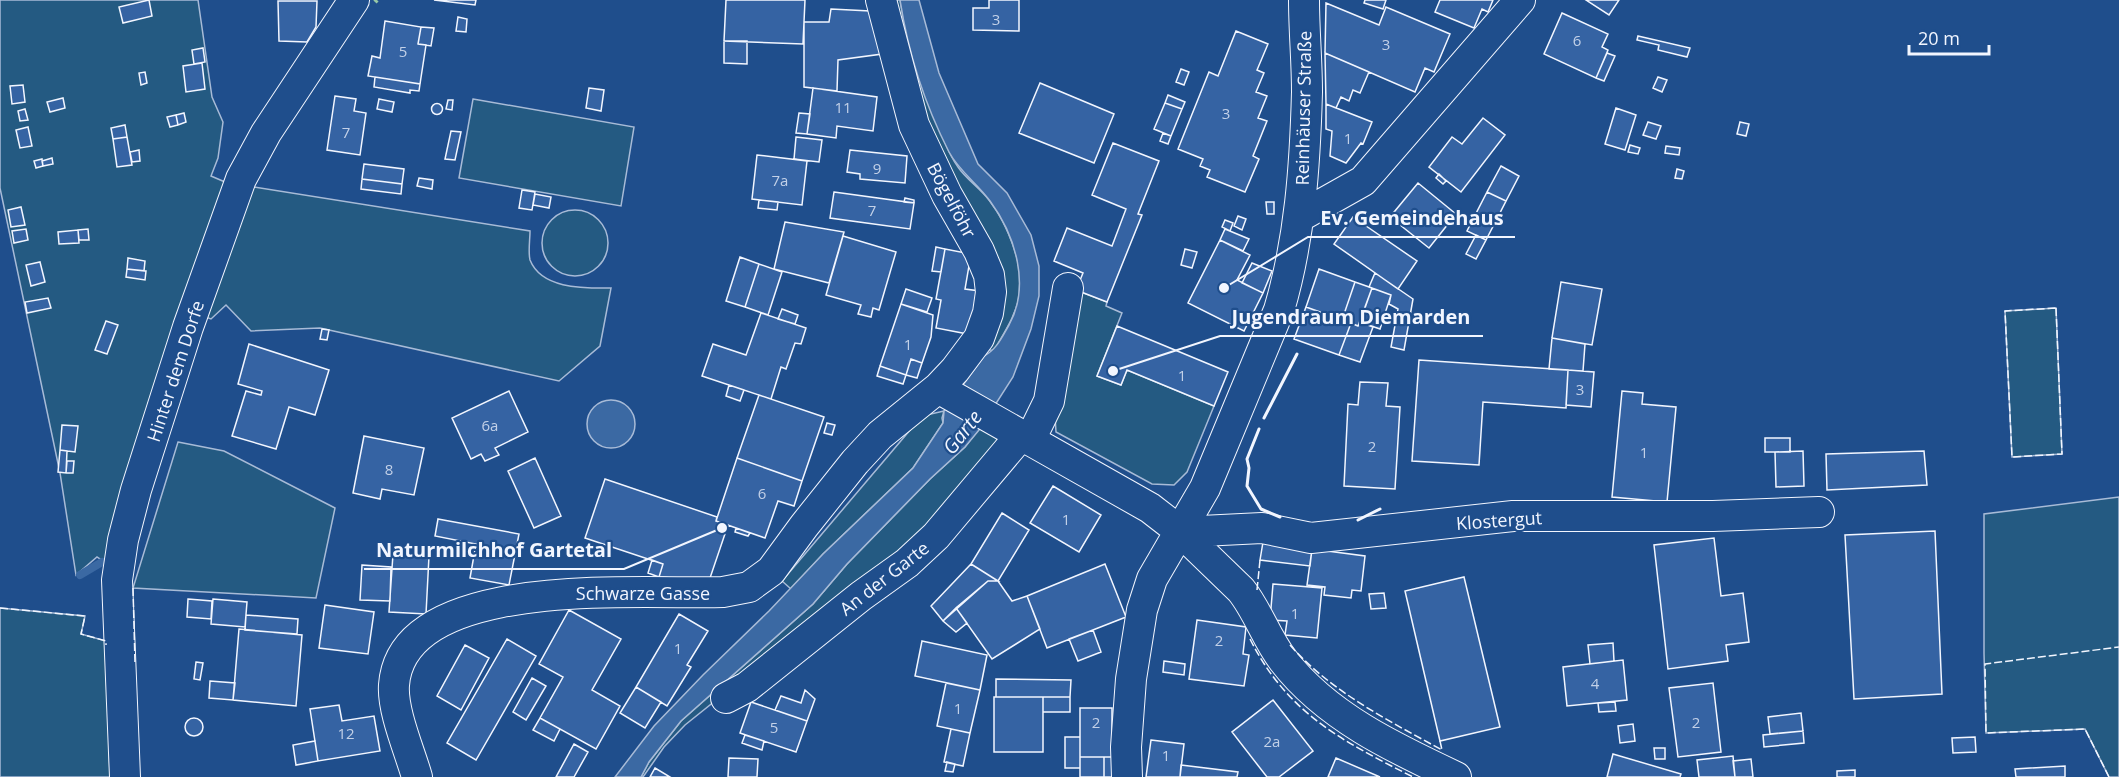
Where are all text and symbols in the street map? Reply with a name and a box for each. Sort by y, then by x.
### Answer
house number: 3 [992,9,1000,29]
scale bar [1909,18,1988,56]
text: 20 m [1918,26,1960,50]
house number: 6 [1573,30,1581,50]
street label: Reinhäuser Straße [1290,31,1316,185]
house number: 3 [1382,34,1390,54]
house number: 5 [399,41,407,61]
house number: 11 [834,97,852,117]
house number: 3 [1222,103,1230,123]
house number: 7 [342,122,350,142]
house number: 1 [1344,128,1352,148]
house number: 9 [873,158,881,178]
street label: Bögelföhr [922,158,982,242]
house number: 7a [772,170,788,190]
callout: Ev. Gemeindehaus [1308,199,1515,237]
house number: 7 [868,200,876,220]
text: Ev. Gemeindehaus [1320,204,1504,231]
street label: Hinter dem Dorfe [141,297,209,445]
callout: Jugendraum Diemarden [1220,298,1483,336]
text: Jugendraum Diemarden [1230,303,1470,330]
house number: 1 [904,334,912,354]
house number: 1 [1178,365,1186,385]
house number: 3 [1576,379,1584,399]
water label: Garte [936,404,988,460]
house number: 6a [482,415,498,435]
house number: 2 [1368,436,1376,456]
house number: 1 [1640,442,1648,462]
house number: 8 [385,459,393,479]
house number: 6 [758,483,766,503]
street label: Klostergut [1455,505,1543,535]
house number: 1 [1062,509,1070,529]
callout: Naturmilchhof Gartetal [364,531,624,569]
text: Naturmilchhof Gartetal [376,536,612,563]
street label: An der Garte [834,536,934,620]
street label: Schwarze Gasse [576,581,710,605]
house number: 1 [1291,603,1299,623]
house number: 2 [1215,630,1223,650]
house number: 1 [674,638,682,658]
house number: 4 [1591,673,1600,693]
house number: 1 [954,698,962,718]
house number: 2 [1092,712,1100,732]
house number: 2 [1692,712,1700,732]
house number: 5 [770,717,778,737]
house number: 12 [337,723,355,743]
house number: 2a [1264,731,1280,751]
house number: 1 [1162,745,1170,765]

